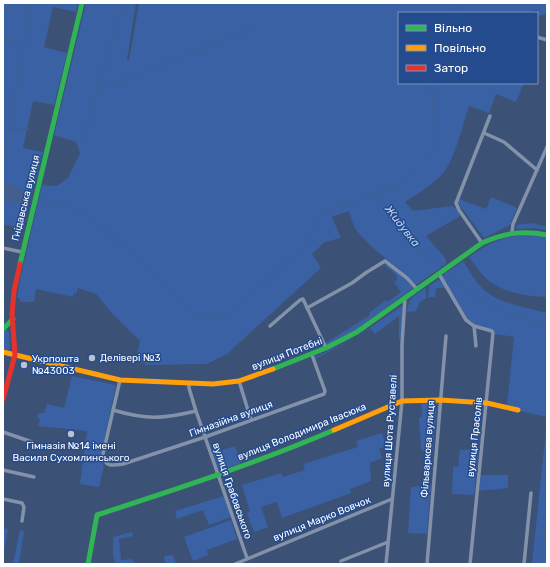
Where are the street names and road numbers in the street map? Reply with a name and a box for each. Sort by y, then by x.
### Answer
street label: Гнідавська вулиця [10,154,42,242]
street label: вулиця Потебні [250,335,324,373]
street label: вулиця Шота Руставелі [380,374,400,488]
street label: вулиця Прасолів [465,396,485,478]
street label: Гімназійна вулиця [188,398,274,440]
street label: Фільваркова вулиця [419,400,437,498]
street label: вулиця Володимира Івасюка [236,401,368,463]
street label: вулиця Грабовського [210,441,254,541]
street label: вулиця Марко Вовчок [271,494,373,544]

